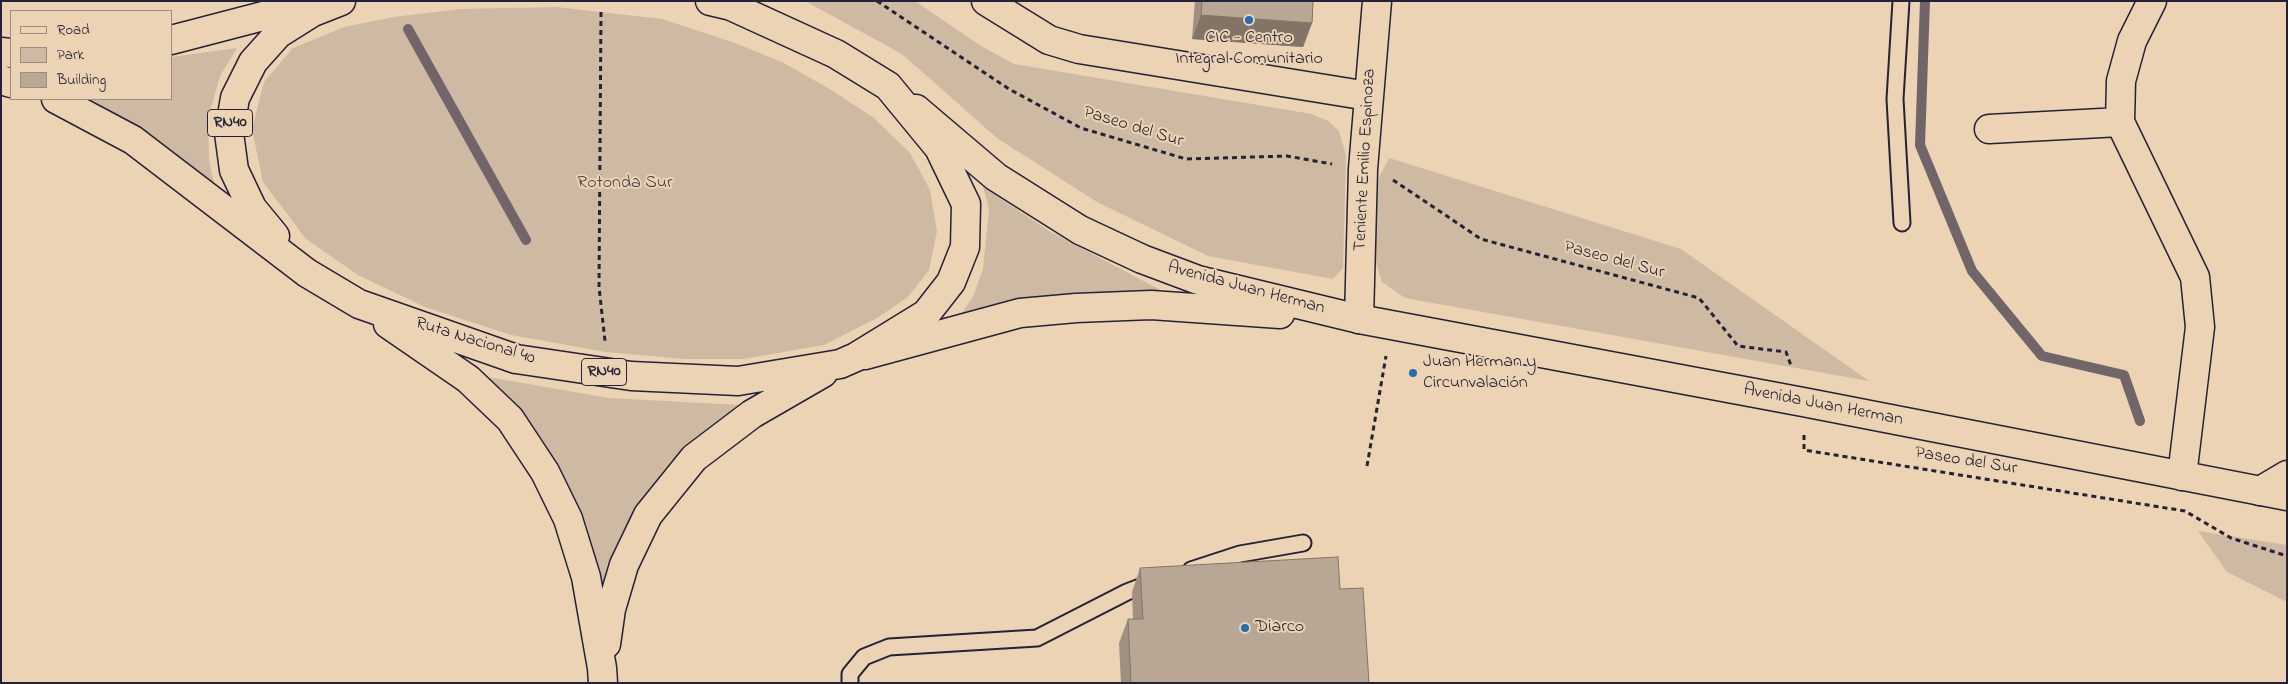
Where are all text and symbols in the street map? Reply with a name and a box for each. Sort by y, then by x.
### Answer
legend [10,10,172,100]
marker: CIC - Centro Integral Comunitario [1243,14,1255,26]
text: Road [57,19,90,41]
place label: CIC - Centro Integral Comunitario [1175,28,1323,70]
text: Park [57,44,84,66]
street label: Teniente Emilio Espinoza [1350,68,1382,252]
text: Building [57,69,106,91]
street label: Paseo del Sur [1080,103,1186,153]
road number: RN40 [208,110,252,136]
park label: Rotonda Sur [577,173,673,195]
street label: Paseo del Sur [1561,237,1667,285]
street label: Avenida Juan Herman [1165,258,1327,320]
street label: Ruta Nacional 40 [412,314,538,370]
place label: Juan Herman y Circunvalación [1423,352,1536,394]
road number: RN40 [582,358,626,386]
marker: Juan Herman y Circunvalación [1407,367,1419,379]
street label: Avenida Juan Herman [1741,380,1905,432]
street label: Paseo del Sur [1913,443,2019,481]
place label: Diarco [1255,617,1304,639]
marker: Diarco [1239,622,1251,634]

